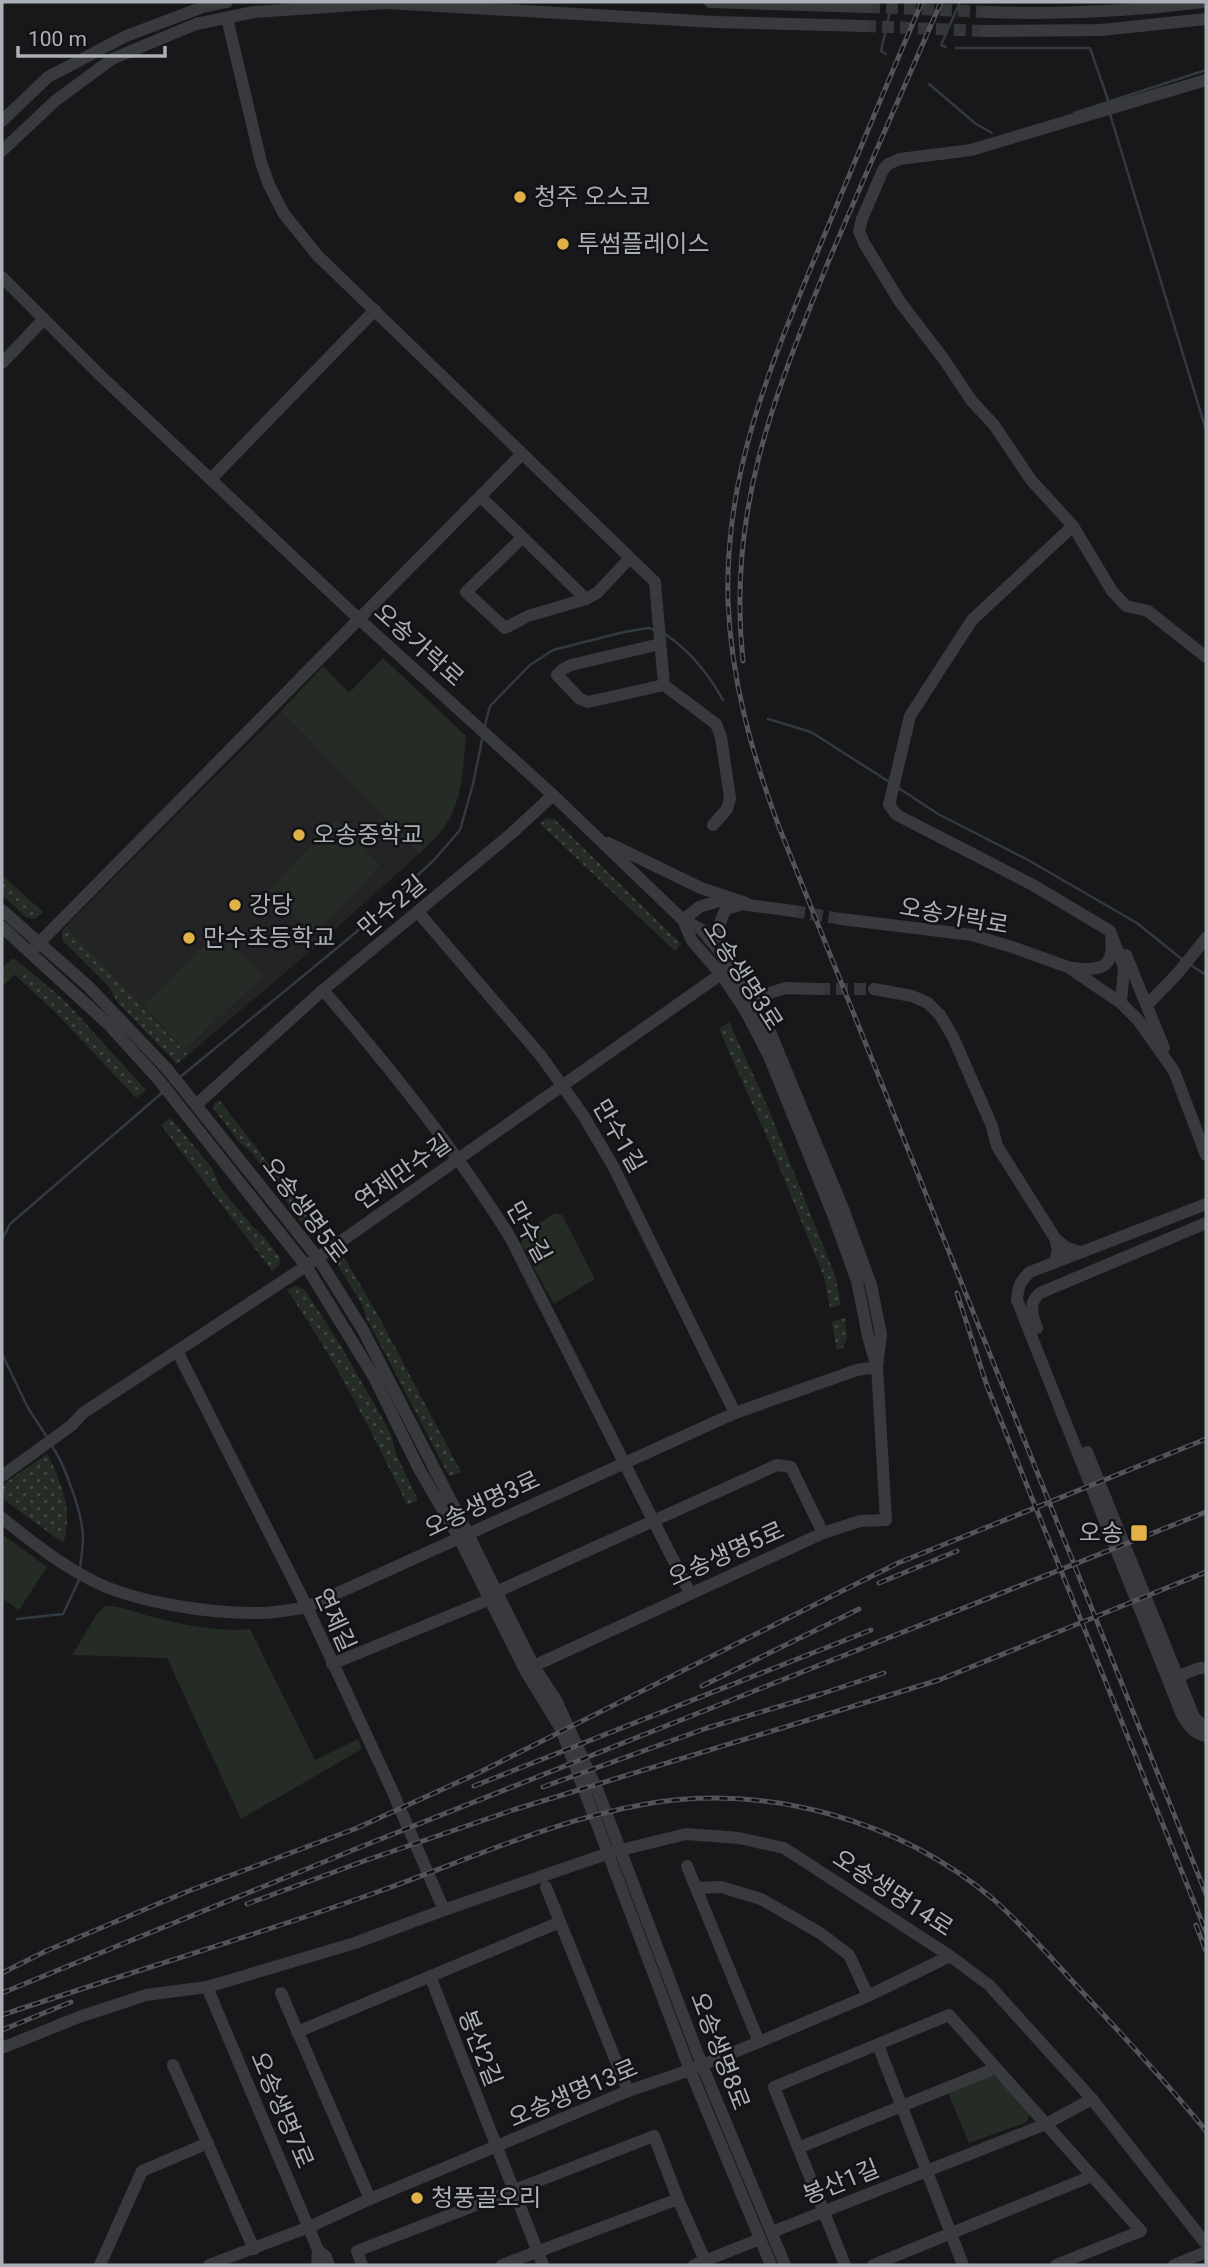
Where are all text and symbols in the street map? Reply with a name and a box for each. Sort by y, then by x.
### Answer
scale bar [18,14,164,58]
text: 100 m [28,27,87,51]
place label: 청주 오스코 [534,183,650,211]
marker: 청주 오스코 [512,189,528,205]
place label: 투썸플레이스 [577,230,709,258]
marker: 투썸플레이스 [555,236,571,252]
street label: 오송가락로 [369,598,469,692]
place label: 오송중학교 [313,821,423,849]
marker: 오송중학교 [291,827,307,843]
street label: 만수2길 [352,870,432,942]
place label: 강당 [249,891,293,919]
street label: 오송가락로 [897,893,1011,939]
marker: 강당 [227,897,243,913]
street label: 오송생명3로 [698,916,788,1036]
place label: 만수초등학교 [203,924,335,952]
marker: 만수초등학교 [181,930,197,946]
street label: 만수1길 [587,1094,651,1178]
street label: 연제만수길 [350,1129,456,1215]
street label: 오송생명5로 [257,1152,353,1268]
street label: 만수길 [501,1196,557,1268]
street label: 오송생명3로 [420,1465,544,1543]
street label: 오송생명5로 [664,1516,788,1592]
place label: 오송 [1079,1519,1123,1547]
marker: 오송 [1129,1523,1149,1543]
street label: 연제길 [309,1584,361,1656]
street label: 오송생명14로 [828,1844,958,1942]
street label: 오송생명8로 [685,1988,755,2114]
street label: 봉산2길 [453,2006,507,2090]
street label: 오송생명7로 [245,2048,319,2172]
street label: 오송생명13로 [504,2053,642,2133]
street label: 봉산1길 [799,2154,883,2210]
place label: 청풍골오리 [431,2184,541,2212]
marker: 청풍골오리 [409,2190,425,2206]

